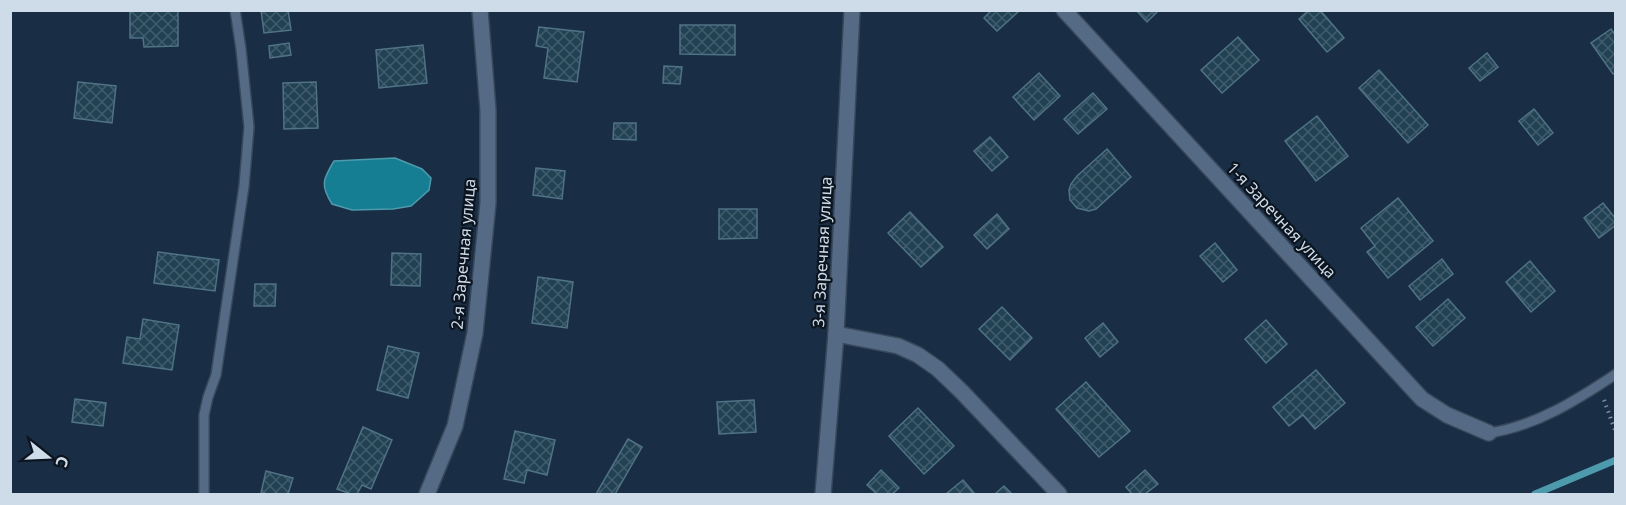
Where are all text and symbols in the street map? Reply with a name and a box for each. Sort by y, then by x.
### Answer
street label: 1-я Заречная улица [1222,157,1342,283]
street label: 3-я Заречная улица [807,176,837,328]
street label: 2-я Заречная улица [445,178,481,330]
north arrow [18,427,78,487]
text: С [50,453,74,470]

